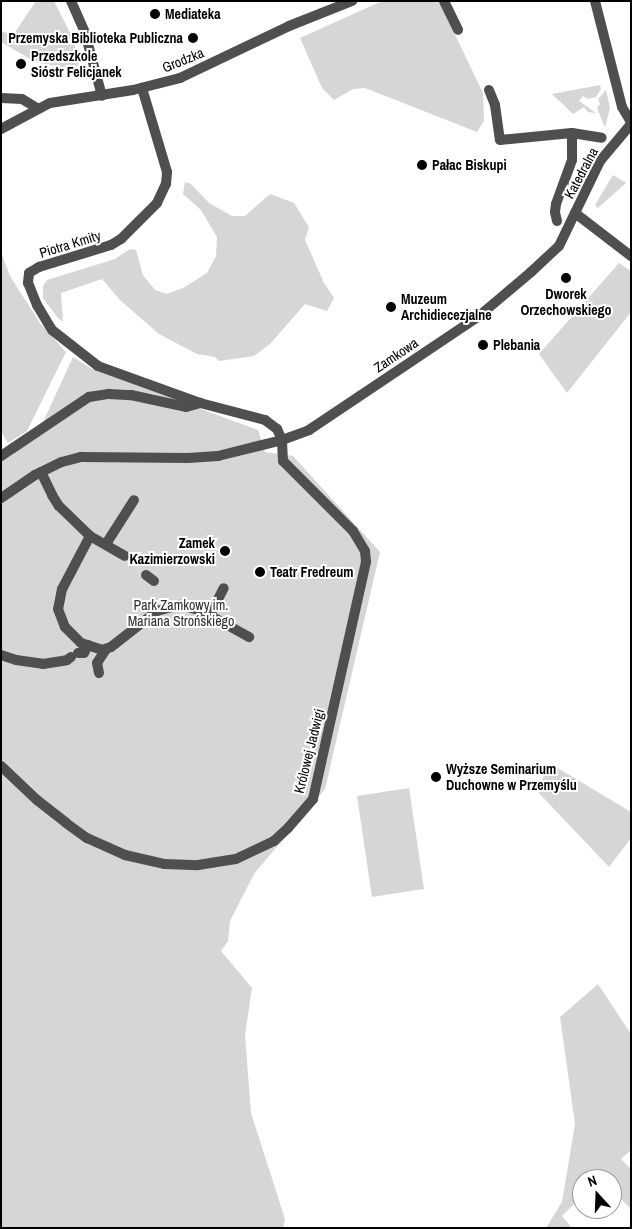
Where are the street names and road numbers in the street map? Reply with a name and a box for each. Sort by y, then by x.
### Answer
street label: Grodzka [160,44,206,76]
street label: Katedralna [561,145,601,201]
street label: Piotra Kmity [37,227,103,261]
street label: Zamkowa [371,334,421,376]
street label: Królowej Jadwigi [290,707,328,795]

